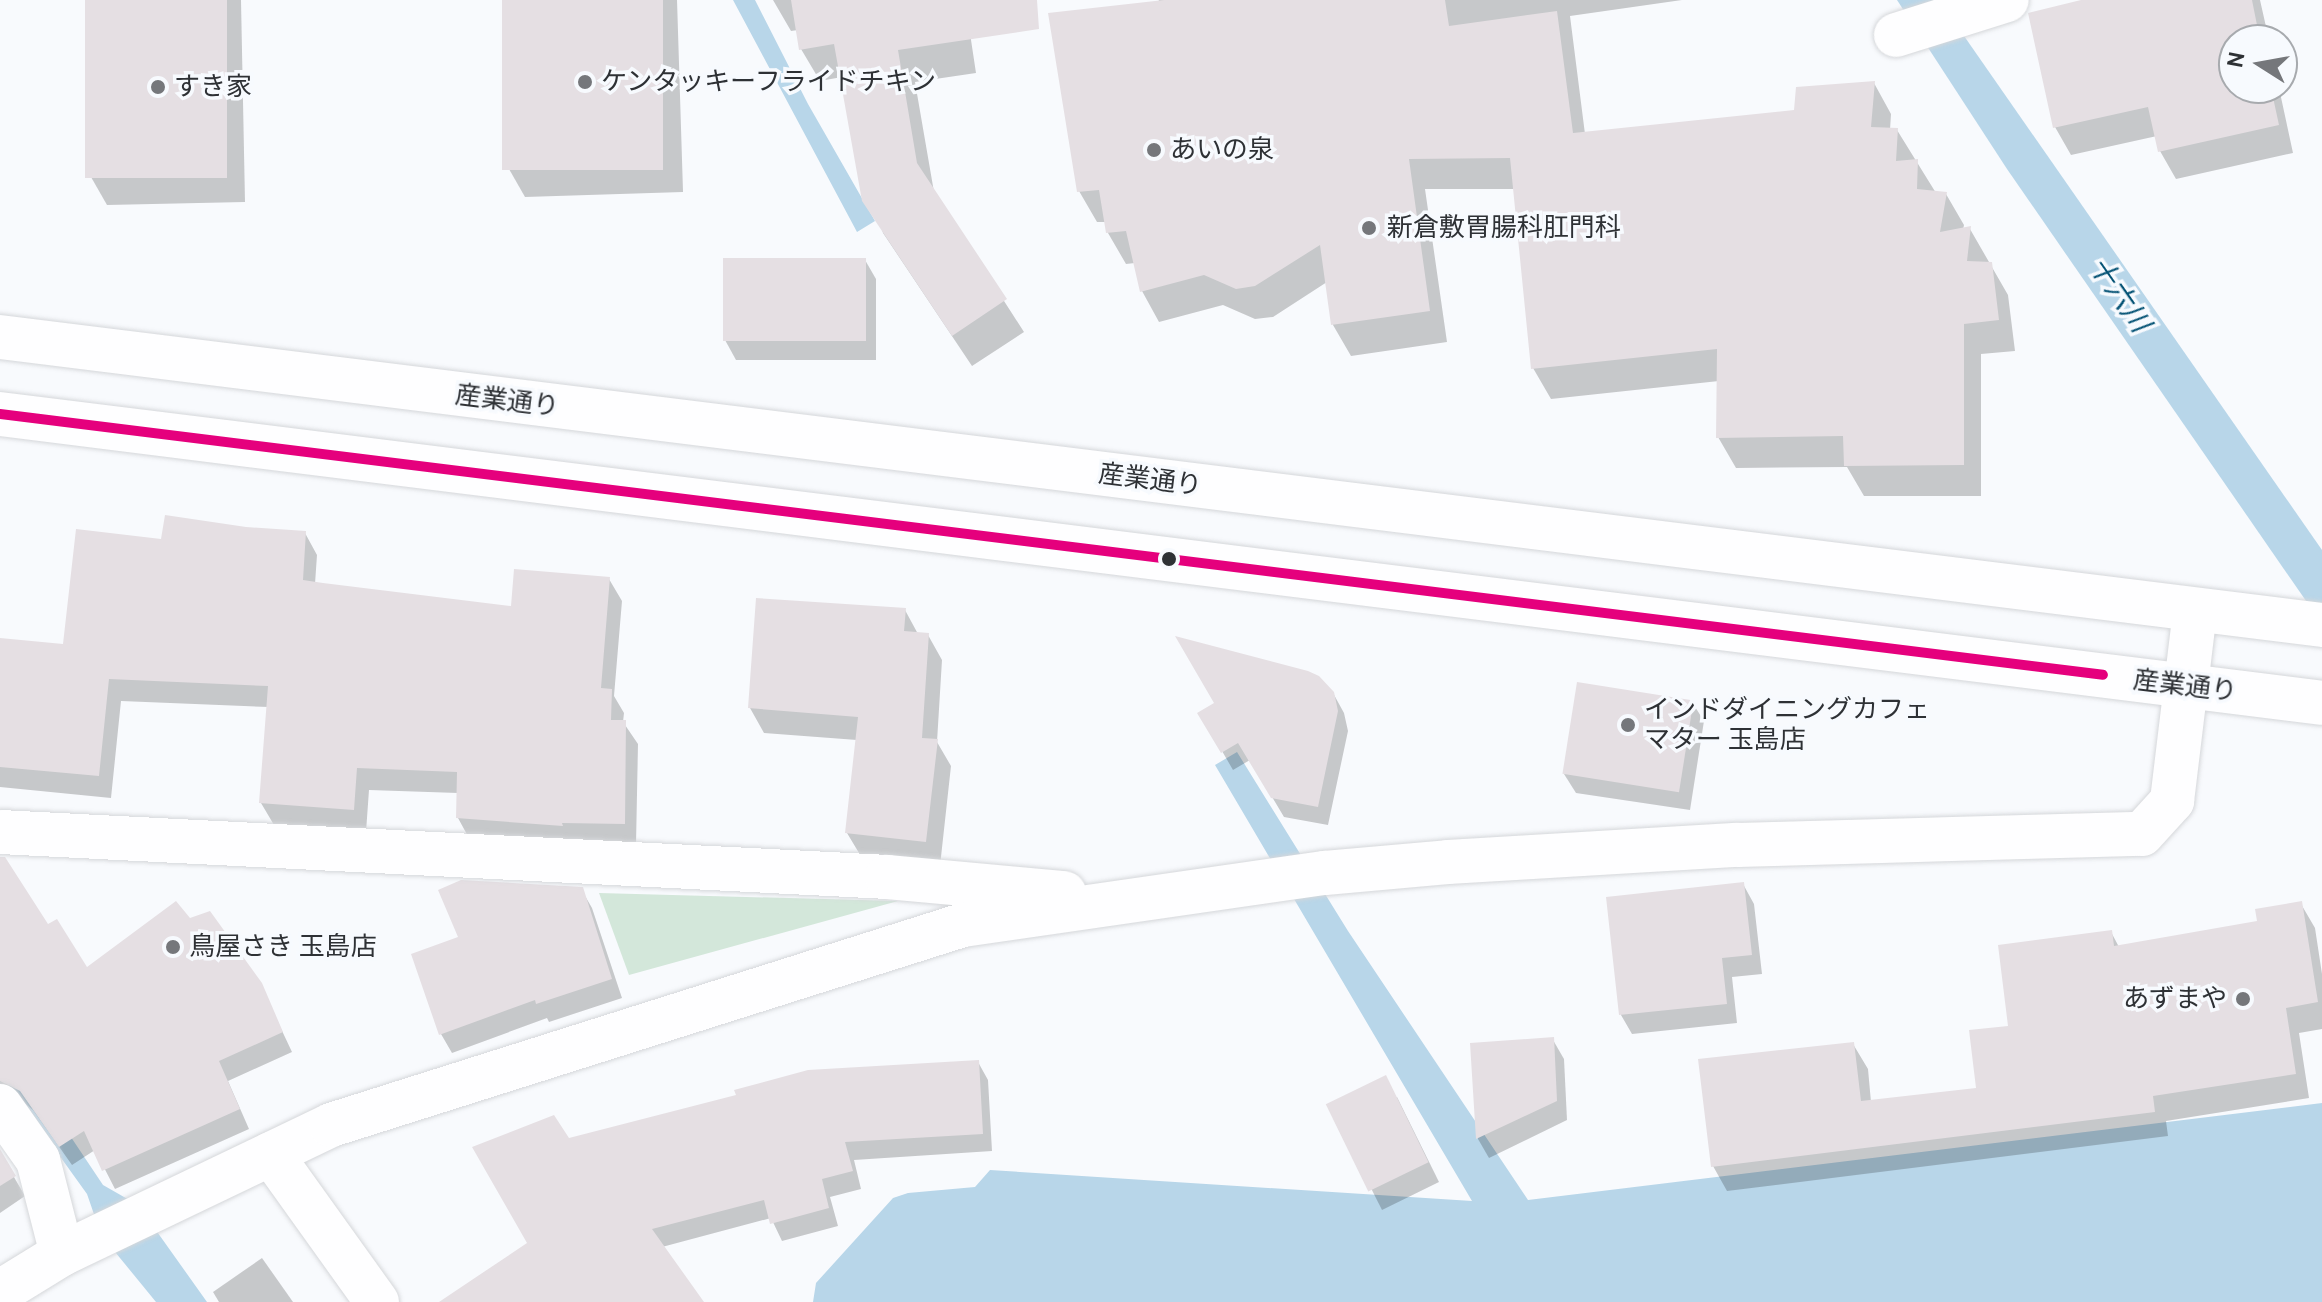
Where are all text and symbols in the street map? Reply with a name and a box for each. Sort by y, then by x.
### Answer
north arrow [2218,24,2298,104]
text: N [2221,49,2251,70]
place label: ケンタッキーフライドチキン [601,66,939,98]
place label: すき家 [174,71,252,103]
marker: ケンタッキーフライドチキン [576,73,594,91]
marker: すき家 [149,78,167,96]
place label: あいの泉 [1170,134,1274,166]
marker: あいの泉 [1145,141,1163,159]
place label: 新倉敷胃腸科肛門科 [1387,212,1621,244]
marker: 新倉敷胃腸科肛門科 [1358,217,1380,239]
water label: 十六川 [2082,250,2158,338]
street label: 産業通り [453,379,561,423]
street label: 産業通り [1096,458,1204,502]
unlabelled marker [1161,551,1177,567]
street label: 産業通り [2131,664,2239,708]
place label: インドダイニングカフェ マター 玉島店 [1644,694,1930,756]
marker: インドダイニングカフェ マター 玉島店 [1619,716,1637,734]
place label: 鳥屋さき 玉島店 [189,931,377,963]
marker: 鳥屋さき 玉島店 [164,938,182,956]
place label: あずまや [2123,983,2227,1015]
marker: あずまや [2234,990,2252,1008]

